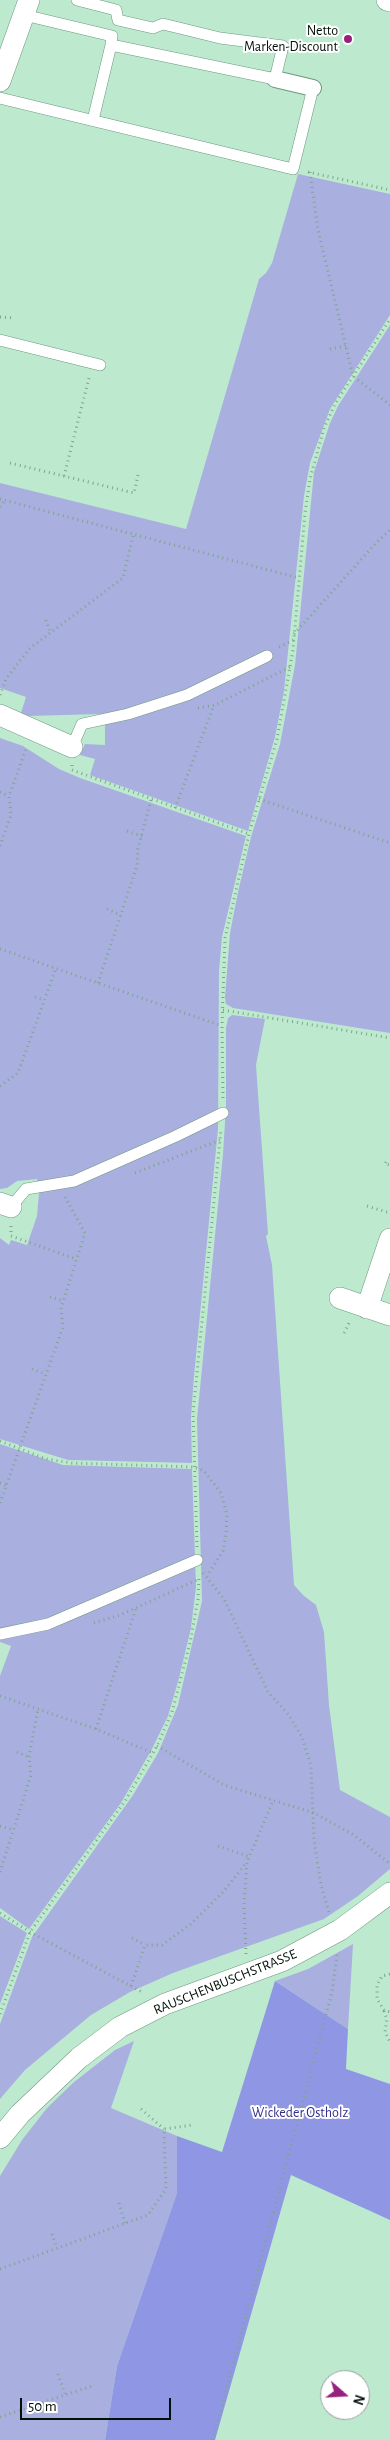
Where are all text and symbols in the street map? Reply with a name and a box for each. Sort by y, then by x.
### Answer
place label: Netto Marken-Discount [244,23,338,56]
marker: Netto Marken-Discount [342,33,354,45]
street label: RAUSCHENBUSCHSTRASSE [151,1946,299,2018]
park label: Wickeder Ostholz [252,2105,348,2121]
north arrow [320,2370,370,2420]
scale bar [22,2388,174,2420]
text: N [350,2393,366,2406]
text: 50 m [28,2399,57,2414]

